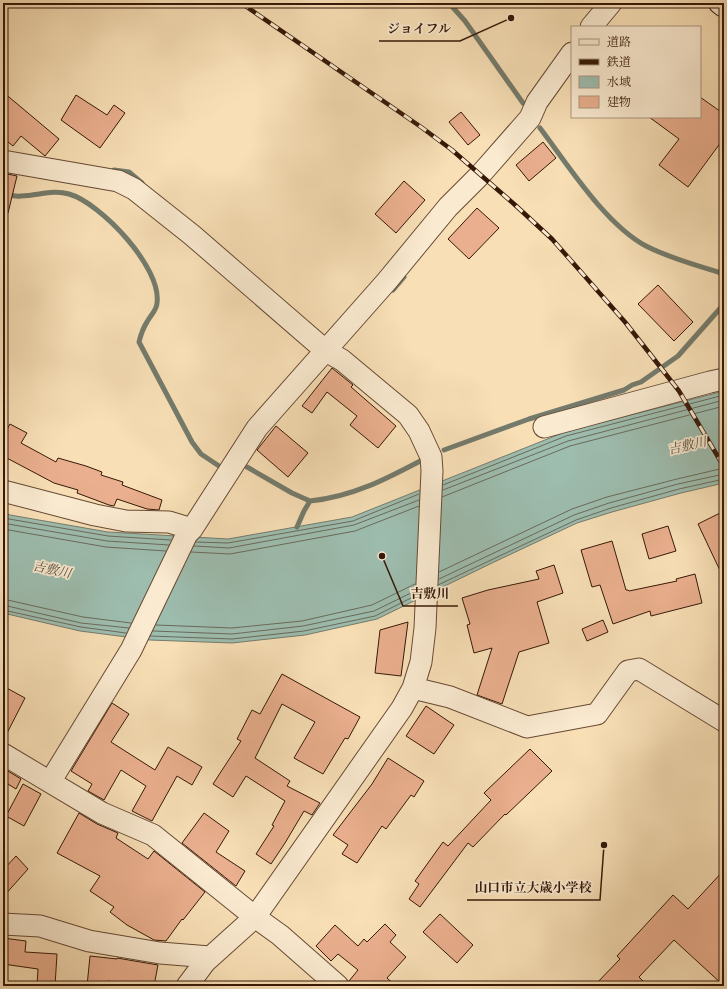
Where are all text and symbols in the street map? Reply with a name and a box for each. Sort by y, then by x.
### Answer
callout: ジョイフル [379,16,460,41]
text: ジョイフル [387,21,451,37]
legend [571,26,701,118]
text: 道路 [607,35,631,50]
text: 鉄道 [606,55,631,70]
text: 水域 [607,75,631,90]
text: 建物 [607,95,631,110]
water label: 吉敷川 [666,433,710,458]
water label: 吉敷川 [31,558,74,582]
callout: 吉敷川 [403,581,458,606]
text: 吉敷川 [410,586,450,602]
callout: 山口市立大歳小学校 [467,875,600,900]
text: 山口市立大歳小学校 [474,880,592,896]

